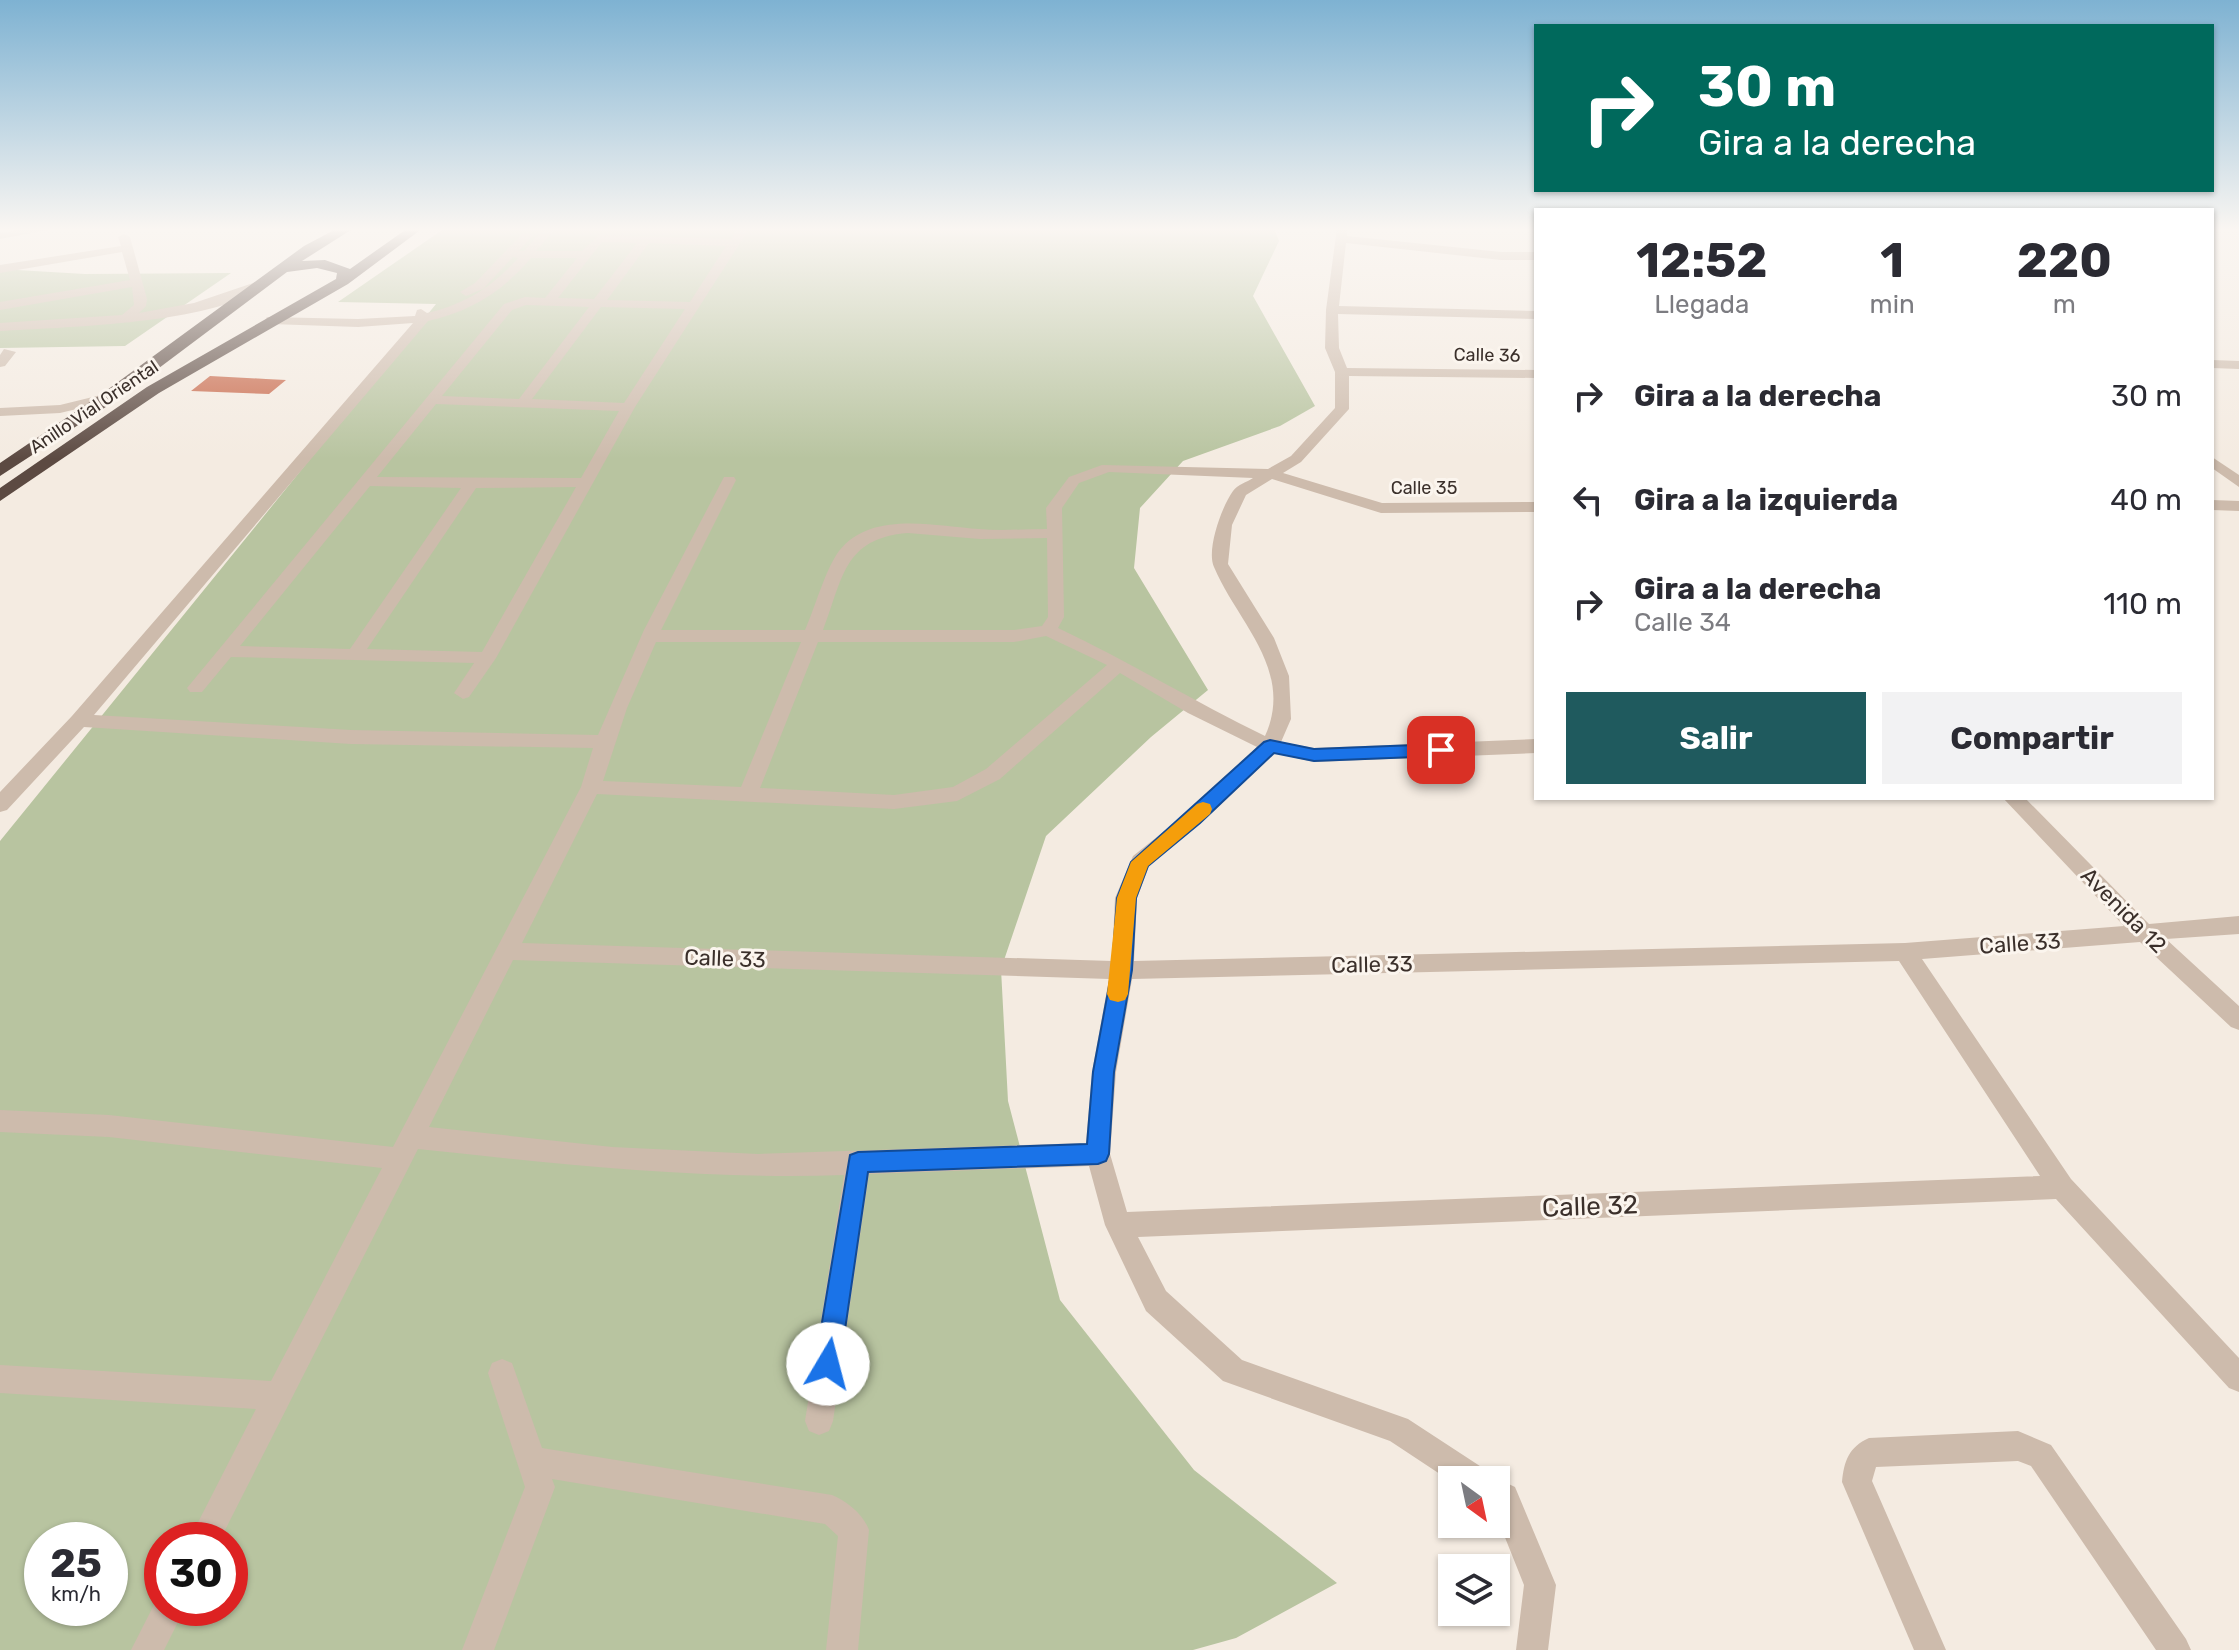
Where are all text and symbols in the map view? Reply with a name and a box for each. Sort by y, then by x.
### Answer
text: 30 m [1698,54,1836,120]
icon: right [1566,56,1670,160]
text: Gira a la derecha [1698,121,1976,164]
text: 12:52 [1636,232,1767,289]
text: 1 [1880,232,1904,289]
text: 220 [2017,232,2112,289]
text: Llegada [1654,289,1749,320]
text: min [1870,289,1915,320]
text: m [2053,289,2076,320]
street label: Calle 36 [1453,343,1521,367]
street label: Anillo Vial Oriental [25,356,163,458]
icon: right [1566,374,1610,418]
text: Gira a la derecha [1634,378,1881,414]
text: 30 m [2111,378,2182,414]
street label: Calle 35 [1391,477,1457,499]
icon: left [1566,478,1610,522]
text: Gira a la izquierda [1634,482,1898,518]
text: 40 m [2110,482,2182,518]
text: Gira a la derecha [1634,571,1881,607]
icon: right [1566,582,1610,626]
text: 110 m [2103,586,2182,622]
text: Calle 34 [1634,607,1731,638]
button: Salir [1566,692,1866,784]
button: Compartir [1882,692,2182,784]
pin [1407,716,1475,784]
icon: arrive [1419,728,1463,772]
street label: Avenida 12 [2075,862,2172,959]
street label: Calle 33 [1978,927,2062,960]
street label: Calle 33 [684,944,766,973]
street label: Calle 33 [1331,950,1413,979]
street label: Calle 32 [1541,1189,1639,1224]
position arrow [786,1322,870,1406]
north arrow [1438,1466,1510,1538]
map controls [1438,1466,1510,1626]
speed limit sign: 30 [144,1522,248,1626]
text: 25 [50,1540,102,1587]
button: layers [1438,1554,1510,1626]
text: km/h [51,1582,101,1606]

